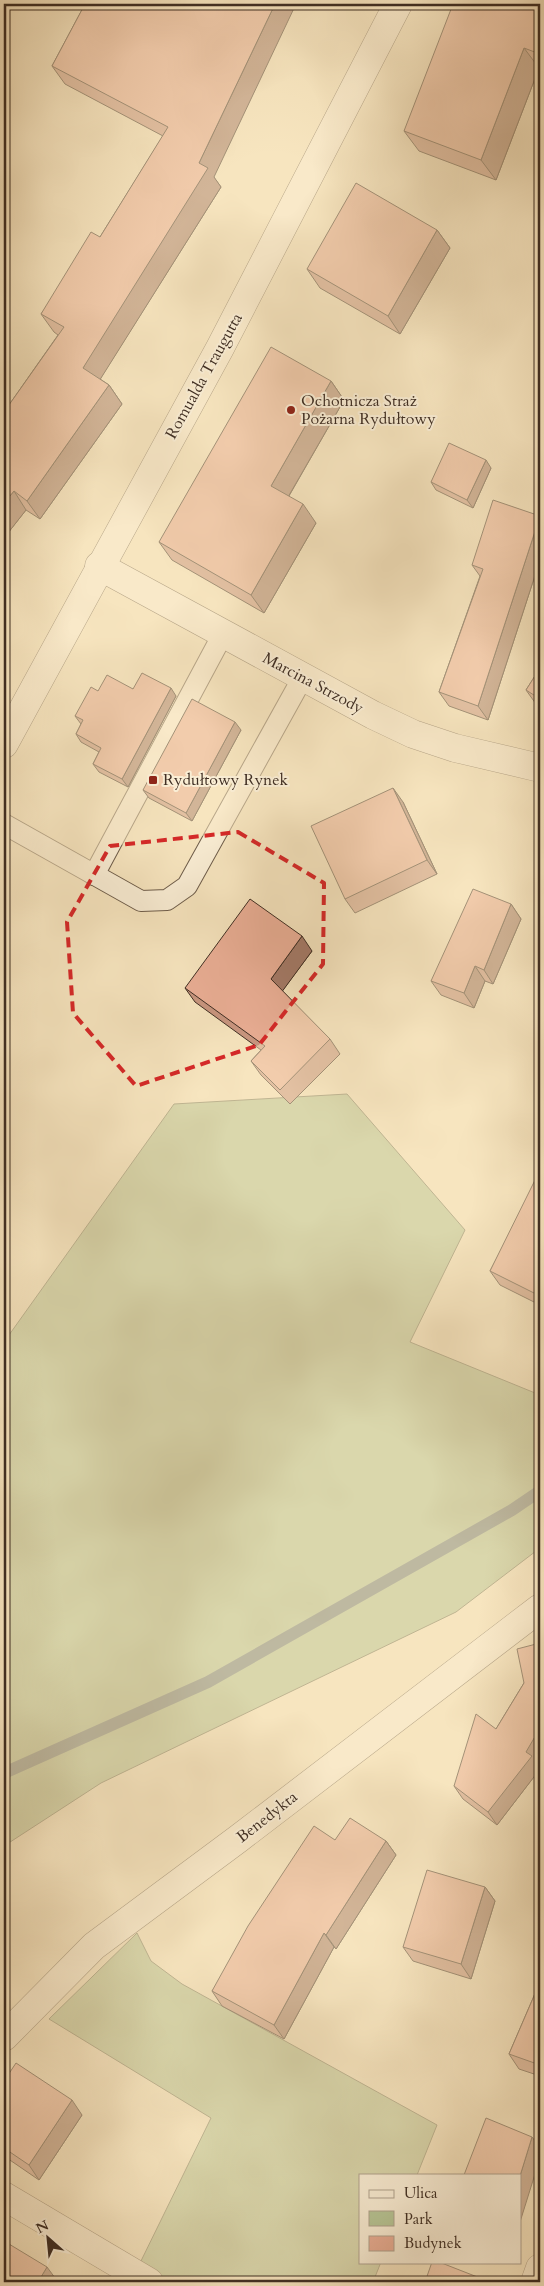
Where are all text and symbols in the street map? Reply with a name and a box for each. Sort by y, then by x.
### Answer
street label: Romualda Traugutta [160,309,248,443]
place label: Ochotnicza Straż Pożarna Rydułtowy [301,390,436,430]
marker: Ochotnicza Straż Pożarna Rydułtowy [285,404,297,416]
street label: Marcina Strzody [259,647,368,719]
place label: Rydułtowy Rynek [163,769,288,791]
marker: Rydułtowy Rynek [147,774,159,786]
street label: Benedykta [232,1786,302,1848]
legend [359,2174,522,2264]
text: Ulica [404,2183,438,2203]
text: Park [404,2209,433,2229]
north arrow [22,2214,72,2264]
text: N [33,2216,52,2238]
text: Budynek [404,2233,462,2253]

